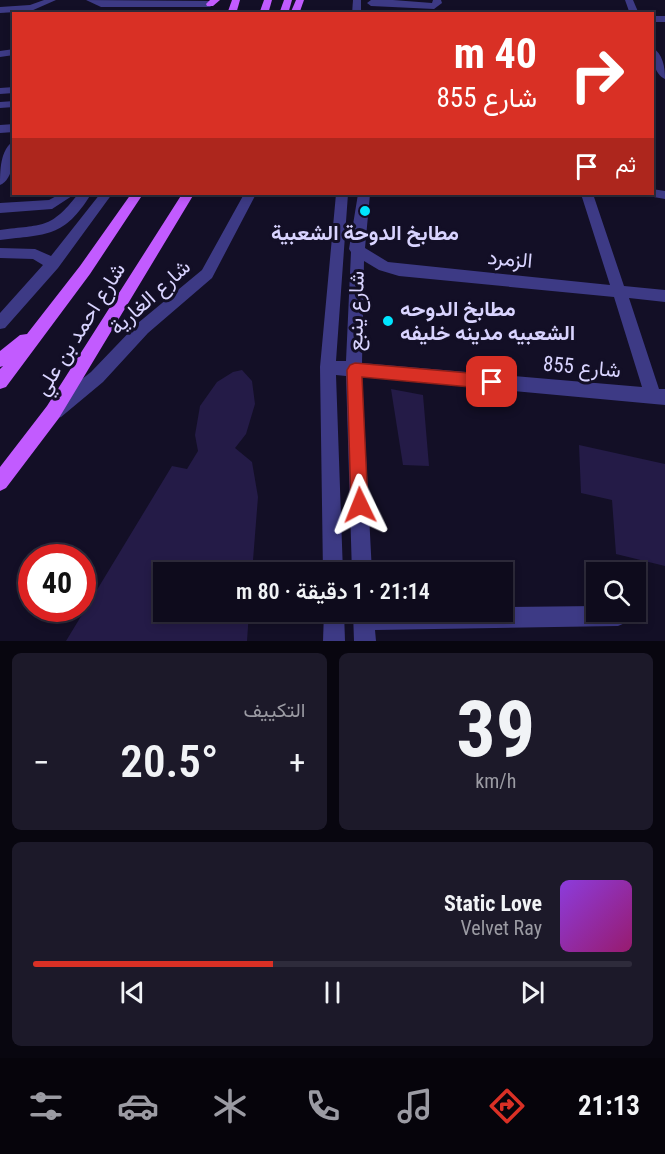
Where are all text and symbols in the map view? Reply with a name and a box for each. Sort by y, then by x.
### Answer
text: 40 m [454,29,537,78]
icon: right [558,36,636,114]
text: شارع 855 [437,82,537,114]
icon: arrive [570,150,603,183]
text: ثم [615,152,636,177]
marker: مطابخ الدوحة الشعبية [358,204,372,218]
place label: مطابخ الدوحة الشعبية [271,221,459,247]
street label: الزمرد [486,245,534,274]
street label: شارع الغارية [105,255,197,341]
street label: شارع احمد بن علي [30,258,135,402]
street label: شارع ينبع [343,271,371,352]
place label: مطابخ الدوحه الشعبيه مدينه خليفه [400,297,575,345]
marker: مطابخ الدوحه الشعبيه مدينه خليفه [381,314,395,328]
street label: شارع 855 [542,352,622,384]
pin [466,356,517,407]
icon: arrive [475,365,508,398]
position arrow [328,473,392,537]
speed limit sign: 40 [18,544,96,622]
map controls [586,562,646,622]
button: search [586,562,646,622]
text: 21:14 · 1 دقيقة · 80 m [236,579,430,604]
text: 39 [456,684,535,775]
text: التكييف [243,698,306,722]
text: 20.5° [120,735,218,788]
text: − [33,743,50,782]
text: + [289,743,305,782]
text: km/h [475,769,516,793]
text: Static Love [444,891,542,916]
text: Velvet Ray [461,916,542,940]
icon: previous [116,976,149,1009]
icon: pause [316,976,349,1009]
icon: next [516,976,549,1009]
icon: filters [25,1085,67,1127]
icon: car [117,1085,159,1127]
icon: climate [209,1085,251,1127]
icon: phone [302,1085,344,1127]
icon: music [394,1085,436,1127]
icon: directions [486,1085,528,1127]
text: 21:13 [578,1090,640,1122]

